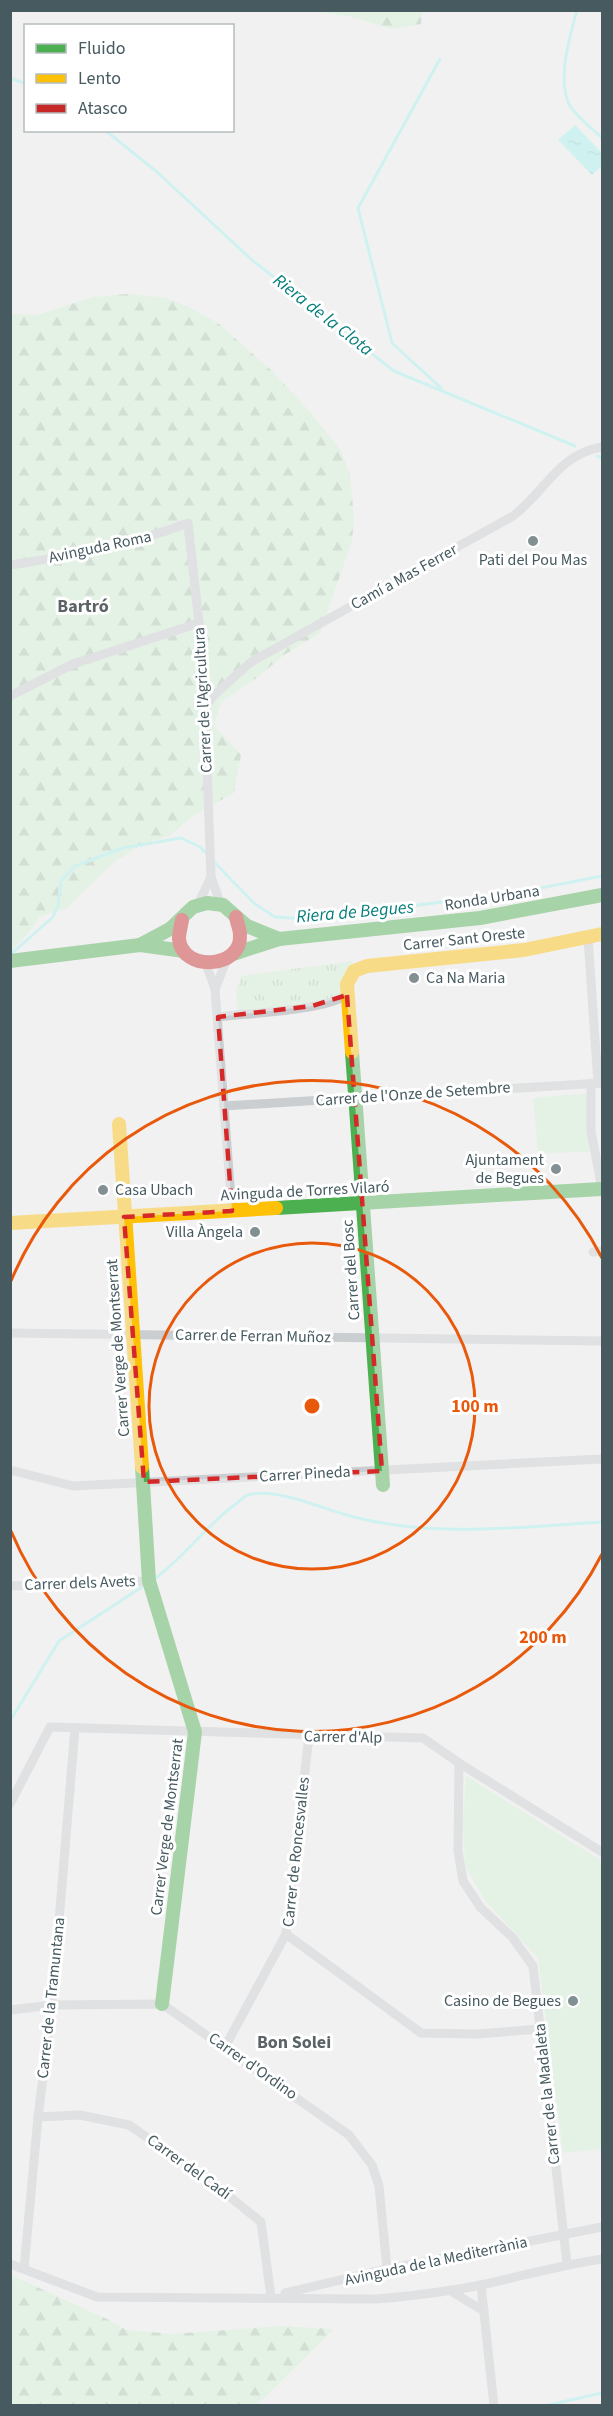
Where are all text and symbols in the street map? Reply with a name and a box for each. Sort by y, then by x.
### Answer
legend [24,24,234,132]
text: Fluido [78,36,125,61]
text: Lento [78,66,121,91]
text: Atasco [78,96,127,121]
water label: Riera de la Clota [268,268,378,362]
street label: Avinguda Roma [47,525,153,569]
marker: Pati del Pou Mas [526,534,540,548]
street label: Camí a Mas Ferrer [347,538,462,615]
place label: Pati del Pou Mas [479,549,588,571]
district label: Bartró [57,594,109,619]
street label: Carrer de l'Agricultura [188,627,218,773]
street label: Ronda Urbana [443,880,541,916]
water label: Riera de Begues [295,894,415,930]
street label: Carrer Sant Oreste [402,922,526,956]
place label: Ca Na Maria [426,967,505,989]
marker: Ca Na Maria [407,971,421,985]
street label: Carrer de l'Onze de Setembre [315,1076,511,1112]
place label: Ajuntament de Begues [465,1149,545,1189]
marker: Ajuntament de Begues [549,1162,563,1176]
street label: Avinguda de Torres Vilaró [220,1176,390,1206]
place label: Casa Ubach [115,1179,193,1201]
marker: Casa Ubach [96,1183,110,1197]
street label: Carrer del Bosc [337,1219,365,1321]
place label: Villa Àngela [166,1221,243,1243]
marker: Villa Àngela [248,1225,262,1239]
street label: Carrer Verge de Montserrat [101,1258,135,1438]
street label: Carrer de Ferran Muñoz [175,1324,331,1348]
text: 100 m [451,1394,499,1419]
centre of rings [302,1396,322,1416]
street label: Carrer Pineda [259,1461,351,1487]
street label: Carrer dels Avets [24,1570,136,1596]
text: 200 m [519,1625,567,1650]
street label: Carrer d'Alp [304,1725,383,1749]
street label: Carrer Verge de Montserrat [145,1737,189,1917]
street label: Carrer de Roncesvalles [277,1776,315,1928]
street label: Carrer de la Tramuntana [32,1916,70,2080]
place label: Casino de Begues [444,1990,561,2012]
marker: Casino de Begues [566,1994,580,2008]
street label: Carrer de la Madaleta [529,2022,565,2166]
street label: Carrer d'Ordino [204,2027,302,2105]
district label: Bon Solei [257,2030,331,2055]
street label: Carrer del Cadí [143,2129,236,2206]
street label: Avinguda de la Mediterrània [343,2231,529,2291]

